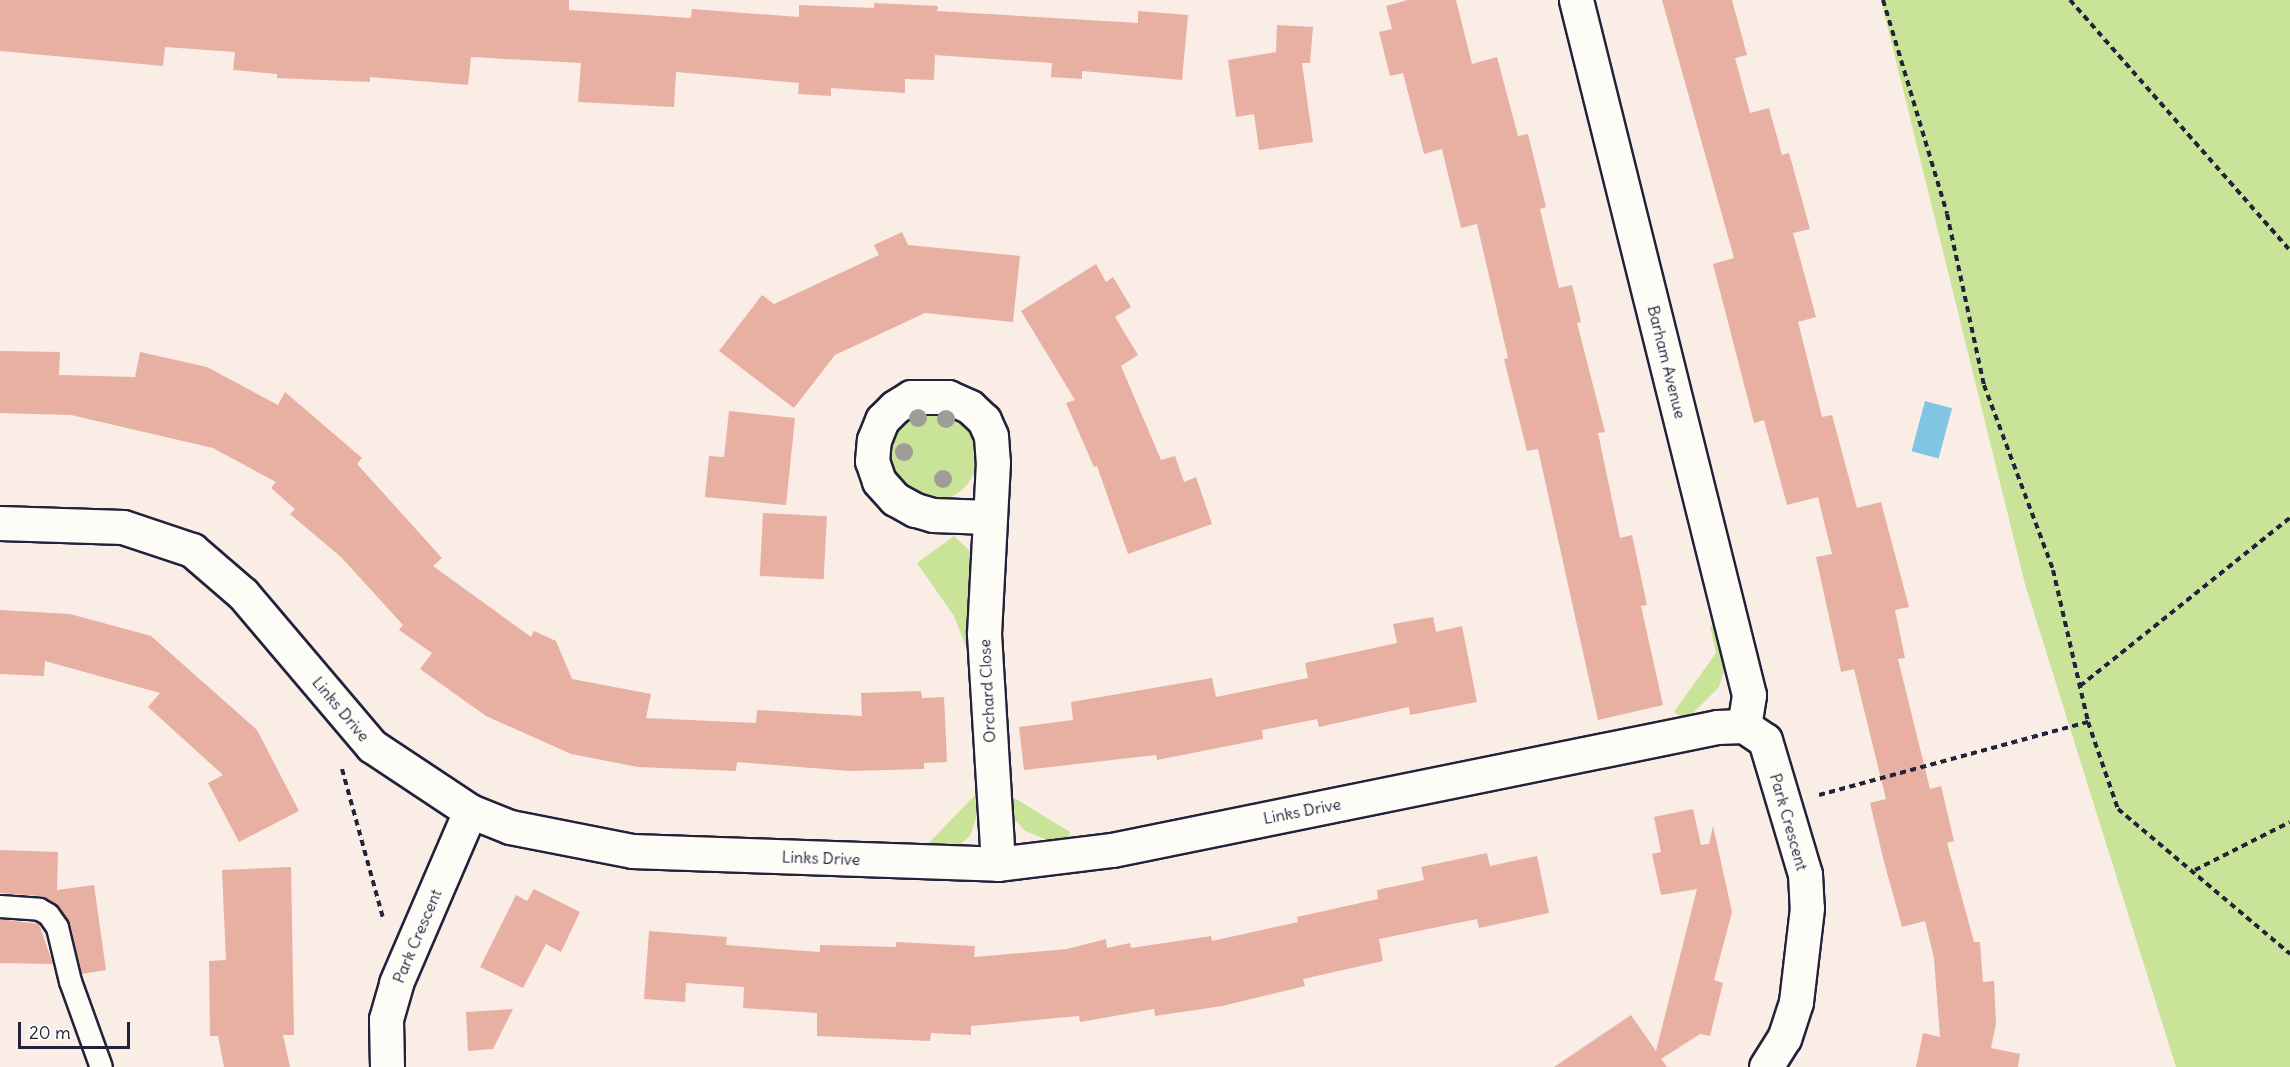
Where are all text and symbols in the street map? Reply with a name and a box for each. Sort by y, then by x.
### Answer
street label: Barham Avenue [1644,303,1690,421]
street label: Orchard Close [975,639,999,743]
street label: Links Drive [308,673,374,745]
street label: Park Crescent [1766,771,1812,873]
street label: Links Drive [1262,794,1342,828]
street label: Links Drive [781,847,861,869]
street label: Park Crescent [389,886,445,986]
scale bar [21,1010,134,1048]
text: 20 m [29,1021,71,1044]

